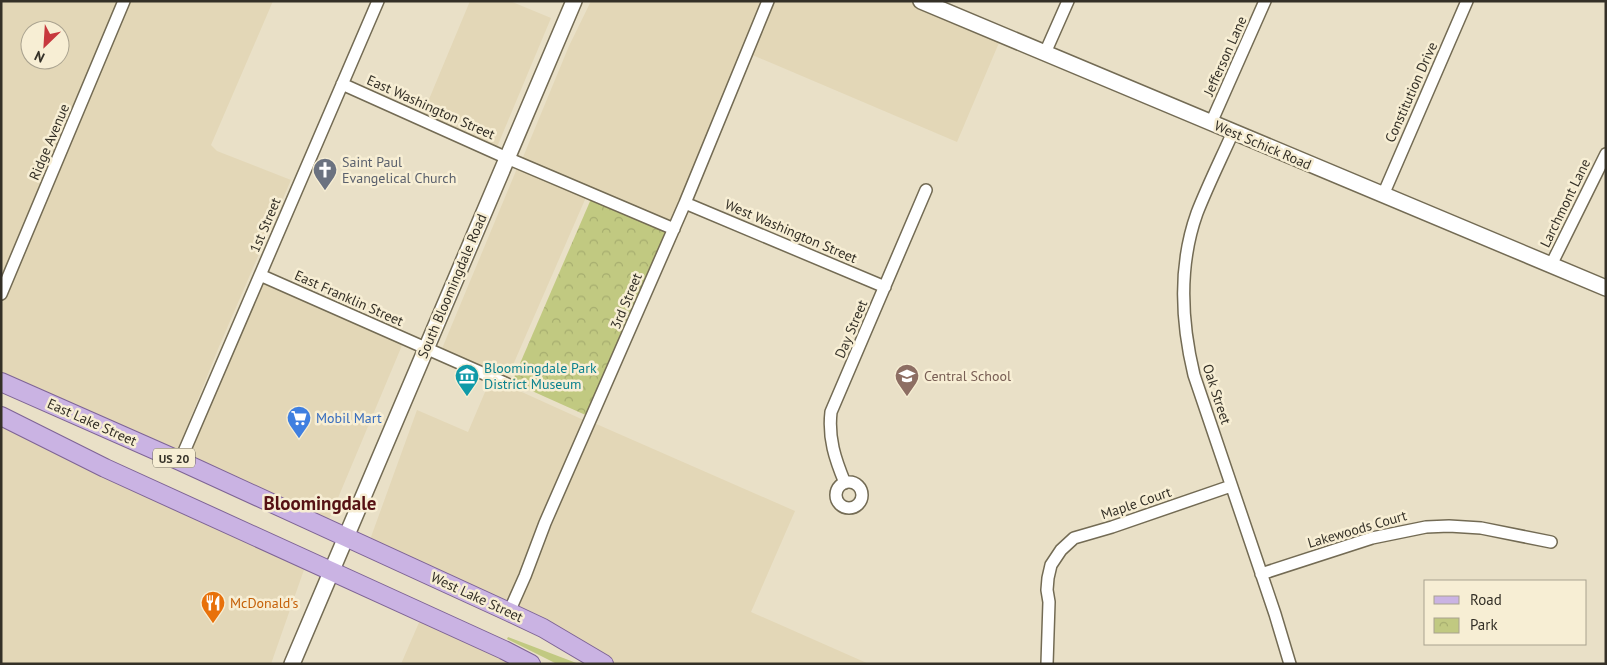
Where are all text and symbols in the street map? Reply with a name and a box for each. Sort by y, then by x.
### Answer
street label: Jefferson Lane [1199,13,1251,100]
north arrow [20,20,70,70]
street label: Constitution Drive [1381,39,1441,145]
text: N [32,47,47,67]
street label: East Washington Street [364,71,498,143]
street label: Ridge Avenue [25,101,73,183]
street label: West Schick Road [1212,116,1314,174]
place label: Saint Paul Evangelical Church [342,153,456,187]
street label: Larchmont Lane [1536,156,1594,250]
church icon: Saint Paul Evangelical Church [312,157,338,191]
street label: 1st Street [245,195,285,255]
street label: West Washington Street [722,195,860,267]
street label: South Bloomingdale Road [413,211,491,361]
street label: East Franklin Street [292,266,406,330]
street label: 3rd Street [606,270,646,332]
street label: Day Street [831,297,871,361]
place label: Bloomingdale Park District Museum [484,359,597,393]
street label: Oak Street [1199,362,1235,427]
museum icon: Bloomingdale Park District Museum [454,363,480,397]
school or university icon: Central School [894,363,920,397]
place label: Central School [924,367,1011,385]
street label: East Lake Street [45,394,140,450]
supermarket icon: Mobil Mart [286,405,312,439]
place label: Mobil Mart [316,409,382,427]
road number: US 20 [153,448,195,468]
street label: Maple Court [1099,483,1174,523]
district label: Bloomingdale [263,491,377,515]
street label: Lakewoods Court [1305,506,1409,552]
street label: West Lake Street [428,568,526,626]
legend [1424,580,1587,645]
restaurant icon: McDonald's [200,590,226,624]
text: Road [1470,590,1502,609]
place label: McDonald's [230,594,298,612]
text: Park [1470,615,1498,634]

